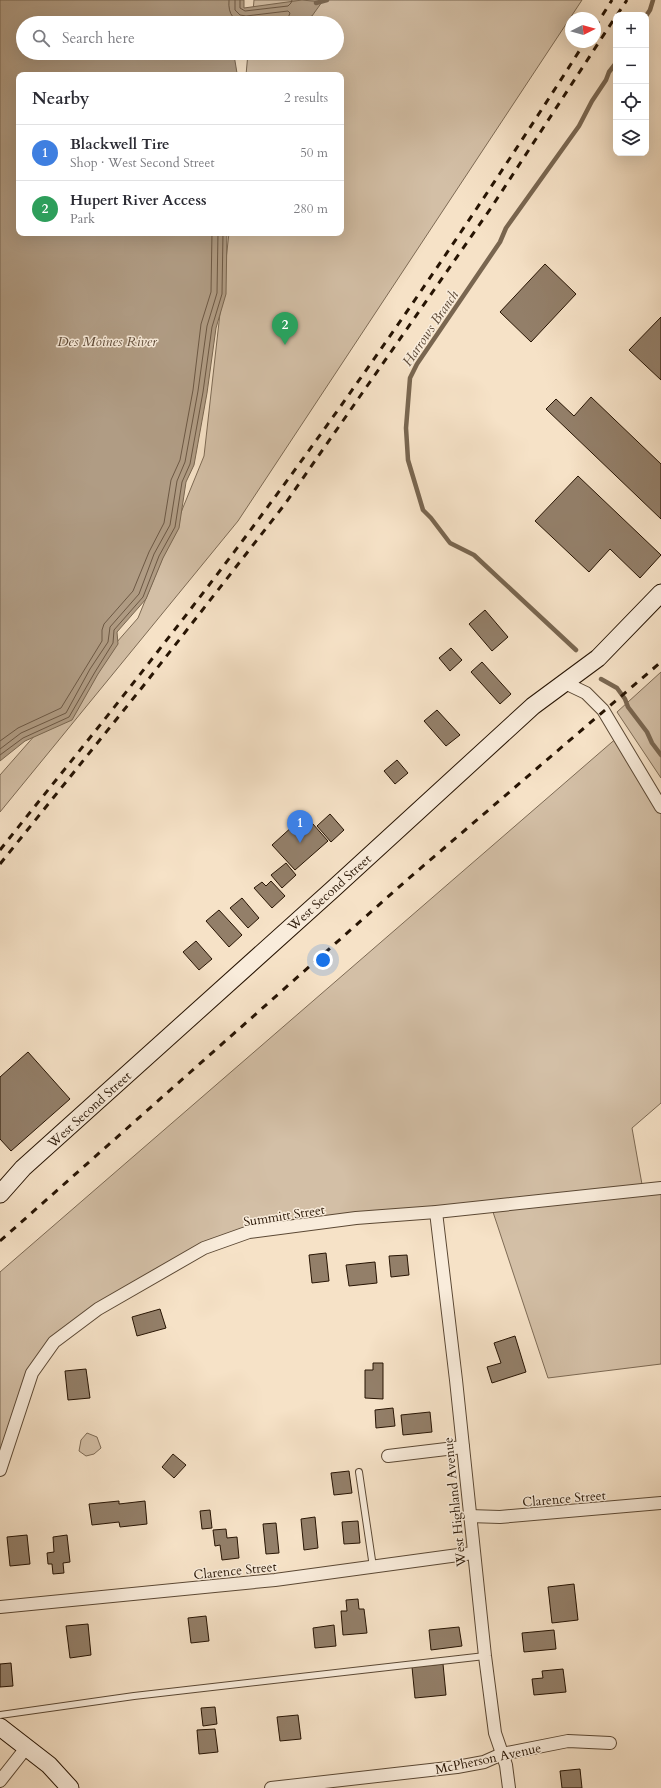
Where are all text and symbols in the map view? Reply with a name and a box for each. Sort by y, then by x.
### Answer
north arrow [565,12,601,48]
map controls [613,12,649,156]
button: + [613,12,649,48]
search box [16,16,344,60]
icon: search [30,27,52,49]
text: Search here [62,28,135,48]
button: − [613,48,649,84]
button: locate [613,84,649,120]
text: Nearby [32,87,89,110]
text: 2 results [284,89,328,107]
button: layers [613,120,649,156]
text: Blackwell Tire [70,134,170,154]
text: 1 [42,144,48,162]
text: 50 m [300,144,328,162]
text: Shop · West Second Street [70,154,215,172]
text: Hupert River Access [70,190,207,210]
text: 2 [42,200,48,218]
text: 280 m [294,200,328,218]
text: Park [70,210,95,228]
water label: Harrows Branch [398,286,463,370]
pin: 2 [272,312,298,345]
water label: Des Moines River [57,332,157,351]
pin: 1 [287,810,313,843]
street label: West Second Street [283,850,375,936]
your location [313,950,333,970]
street label: West Second Street [43,1067,135,1153]
street label: Summitt Street [242,1201,326,1231]
street label: West Highland Avenue [439,1436,471,1568]
street label: Clarence Street [522,1486,606,1512]
street label: Clarence Street [193,1558,278,1584]
street label: McPherson Avenue [433,1739,543,1779]

